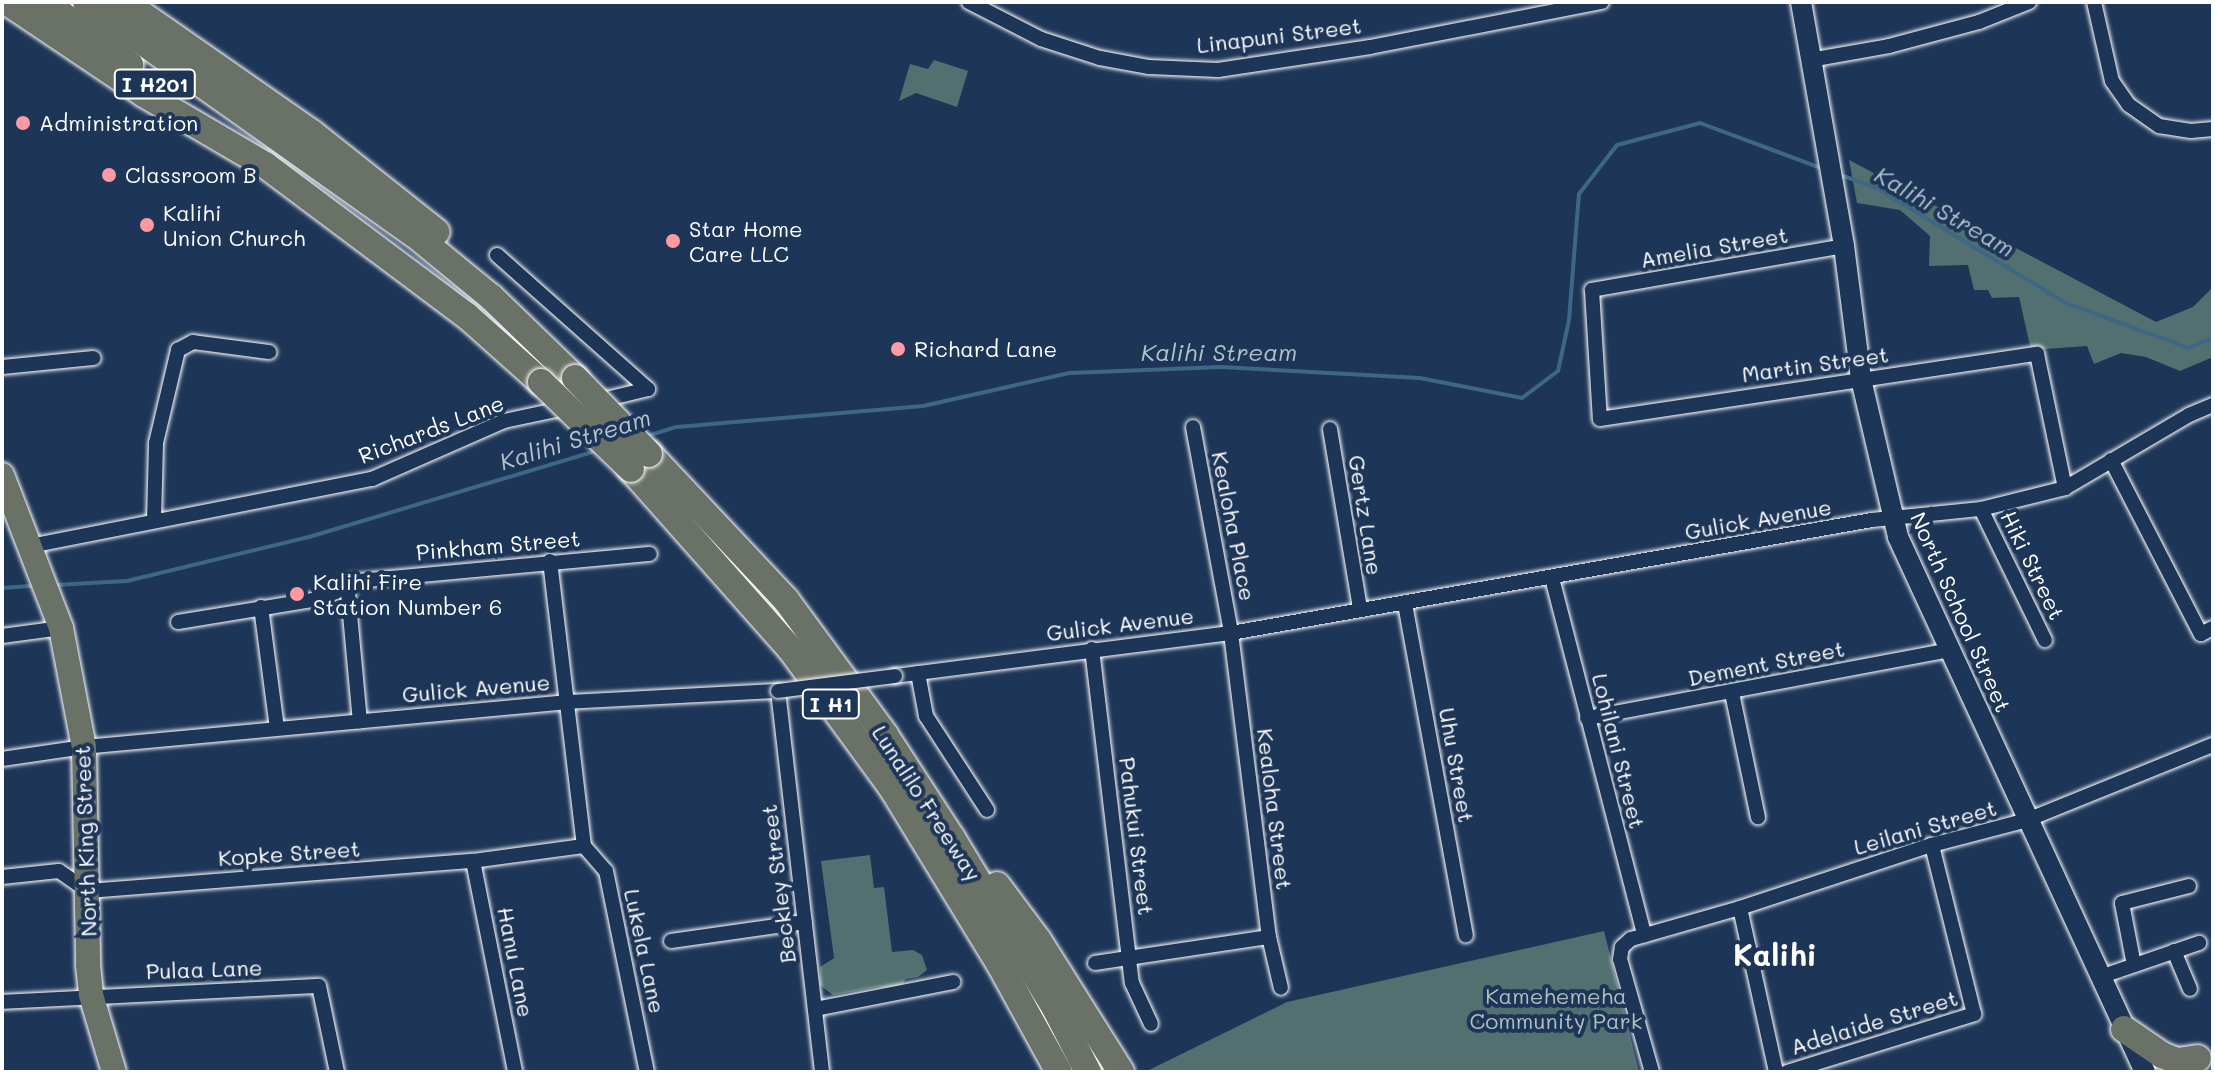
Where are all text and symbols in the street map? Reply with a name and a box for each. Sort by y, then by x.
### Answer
street label: Linapuni Street [1195,12,1363,58]
road number: I H201 [113,68,197,100]
place label: Administration [39,110,198,136]
marker: Administration [14,114,32,132]
water label: Kalihi Stream [1870,159,2020,263]
place label: Classroom B [125,162,257,188]
marker: Classroom B [100,166,118,184]
place label: Kalihi Union Church [163,199,305,250]
place label: Star Home Care LLC [689,215,803,266]
marker: Kalihi Union Church [138,216,156,234]
street label: Amelia Street [1638,221,1790,273]
marker: Star Home Care LLC [664,232,682,250]
place label: Richard Lane [914,336,1057,362]
water label: Kalihi Stream [1141,338,1297,366]
marker: Richard Lane [889,340,907,358]
street label: Martin Street [1740,341,1890,387]
street label: Richards Lane [355,389,507,469]
water label: Kalihi Stream [496,402,654,476]
street label: Kealoha Place [1207,449,1261,603]
street label: Gertz Lane [1343,453,1389,577]
street label: Gulick Avenue [1683,493,1833,545]
street label: Hiki Street [1995,506,2071,624]
street label: North School Street [1905,508,2017,716]
street label: Pinkham Street [415,525,581,565]
place label: Kalihi Fire Station Number 6 [313,568,502,620]
marker: Kalihi Fire Station Number 6 [288,585,306,603]
street label: Gulick Avenue [1045,602,1195,646]
street label: Dement Street [1686,635,1846,691]
street label: Gulick Avenue [401,668,551,708]
street label: Lohilani Street [1587,671,1651,831]
road number: I H1 [801,688,861,720]
street label: Uhu Street [1434,705,1480,825]
street label: Lunalilo Freeway [867,720,987,886]
street label: Kealoha Street [1252,727,1298,891]
street label: North King Street [68,745,102,937]
street label: Pahukui Street [1114,755,1160,917]
street label: Leilani Street [1851,794,1999,860]
street label: Beckley Street [755,803,801,965]
street label: Kopke Street [217,835,361,871]
street label: Lukela Lane [619,887,671,1015]
street label: Hanu Lane [492,905,540,1019]
district label: Kalihi [1733,936,1817,972]
street label: Pulaa Lane [145,954,263,984]
park label: Kamehemeha Community Park [1470,982,1642,1034]
street label: Adelaide Street [1787,984,1961,1060]

